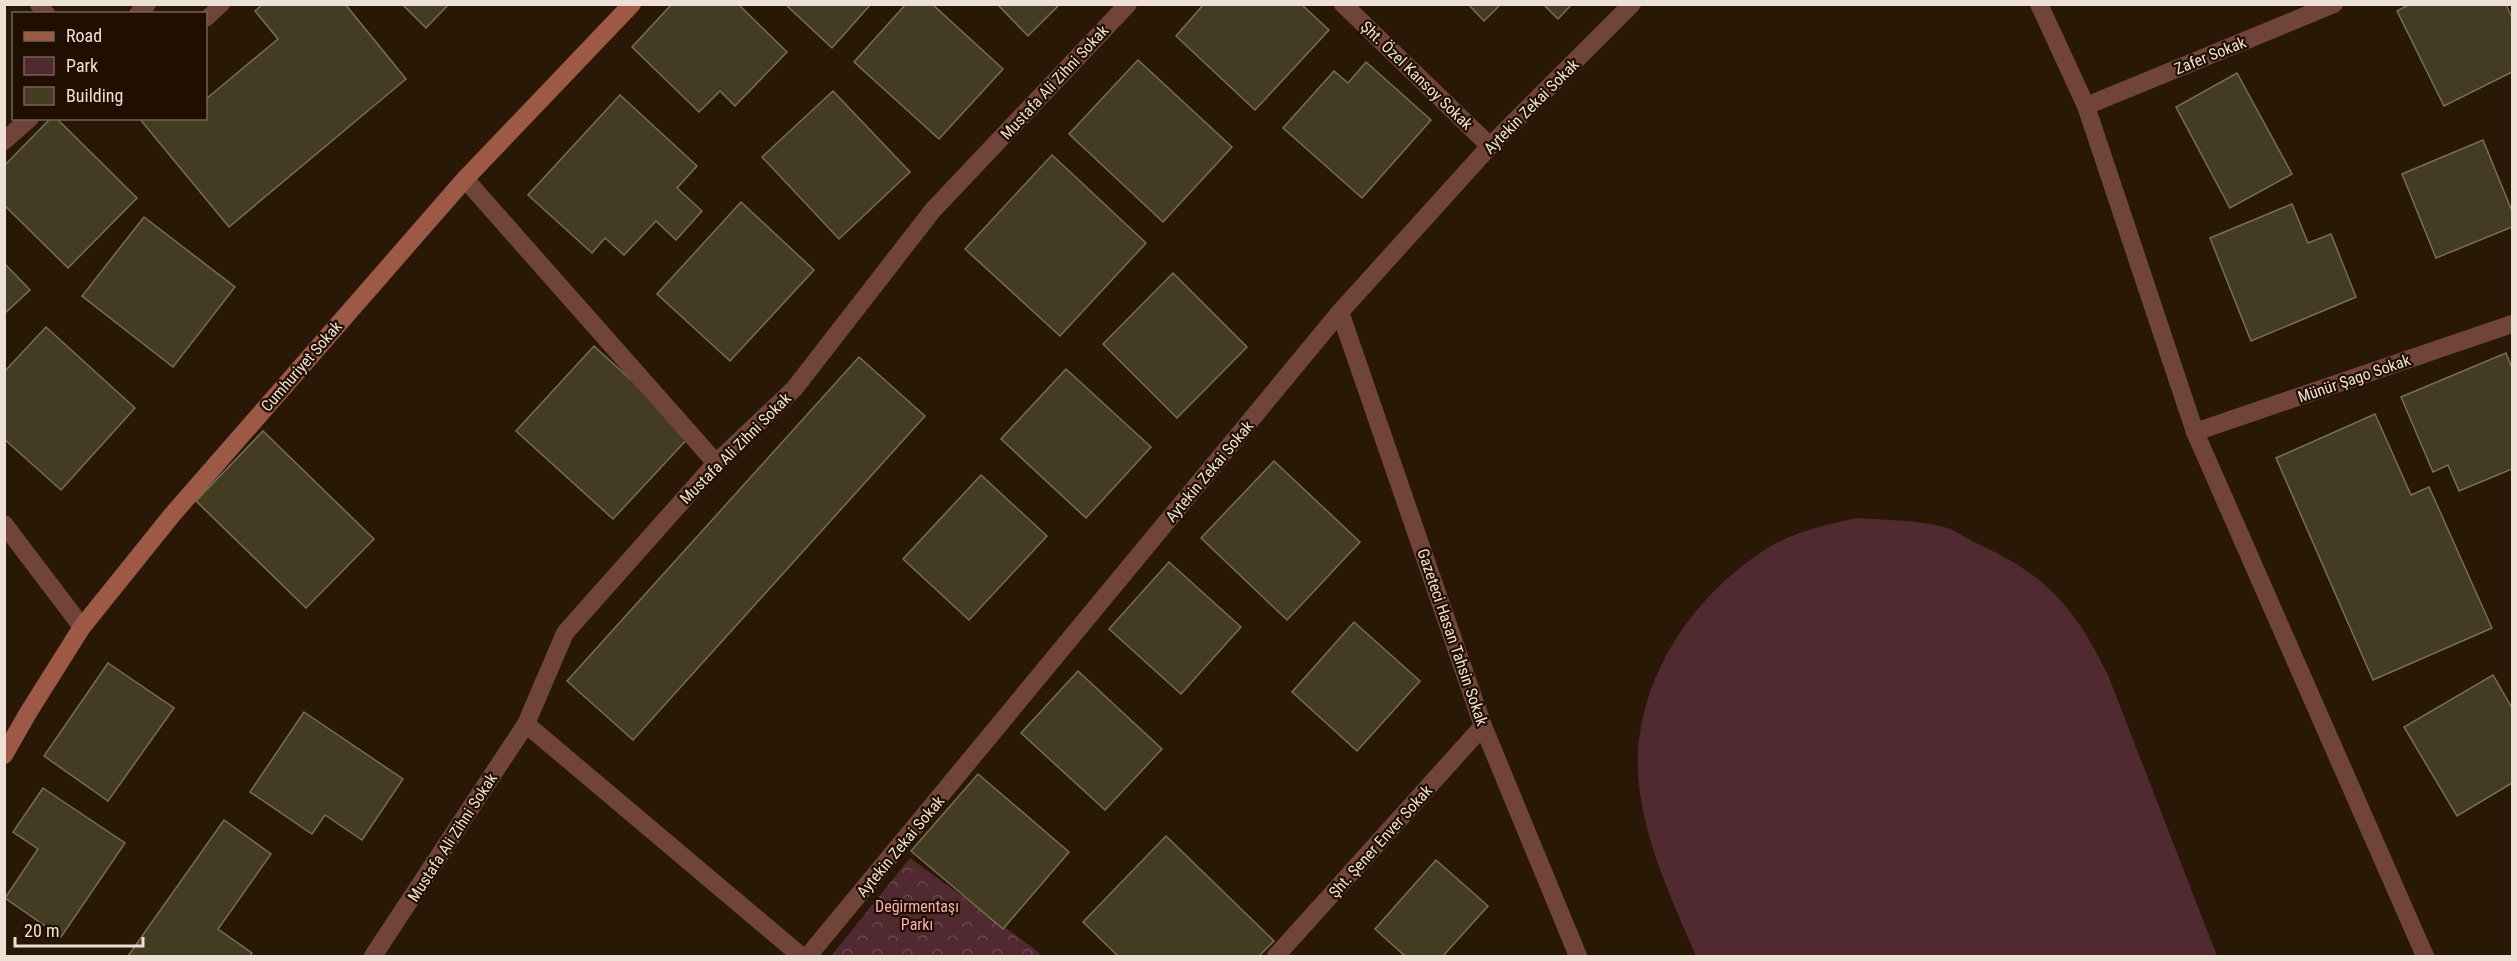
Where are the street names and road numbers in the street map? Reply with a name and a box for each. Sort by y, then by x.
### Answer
street label: Şht. Özel Kansoy Sokak [1357,17,1477,134]
street label: Mustafa Ali Zihni Sokak [996,21,1113,143]
street label: Zafer Sokak [2172,32,2249,78]
street label: Aytekin Zekai Sokak [1480,54,1583,158]
street label: Cumhuriyet Sokak [257,317,346,415]
street label: Münür Şago Sokak [2295,350,2414,407]
street label: Mustafa Ali Zihni Sokak [676,388,795,508]
street label: Aytekin Zekai Sokak [1161,416,1258,526]
street label: Gazeteci Hasan Tahsin Sokak [1413,546,1492,729]
street label: Mustafa Ali Zihni Sokak [404,769,502,905]
street label: Şht. Şener Enver Sokak [1325,780,1437,902]
street label: Aytekin Zekai Sokak [852,791,949,901]

